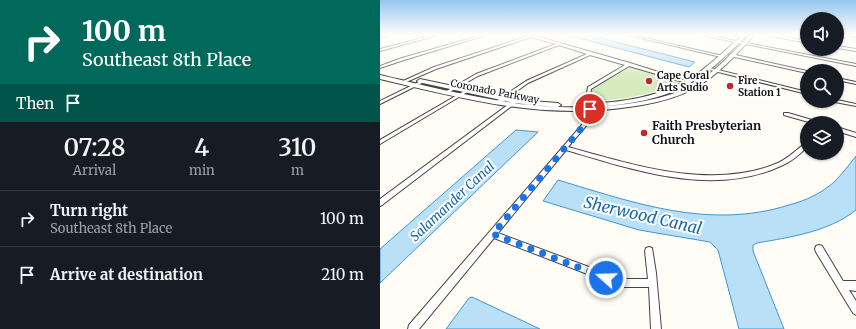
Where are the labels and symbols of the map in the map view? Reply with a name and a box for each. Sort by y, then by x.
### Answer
place label: Cape Coral Arts Sudio [656,69,710,94]
place label: Fire Station 1 [738,74,781,99]
marker: Cape Coral Arts Sudio [644,76,654,86]
street label: Coronado Parkway [449,77,541,107]
marker: Fire Station 1 [725,81,735,91]
pin [573,92,607,126]
place label: Faith Presbyterian Church [652,118,761,147]
marker: Faith Presbyterian Church [639,128,649,138]
water label: Salamander Canal [406,158,498,245]
water label: Sherwood Canal [582,192,704,238]
position arrow [585,257,627,299]

